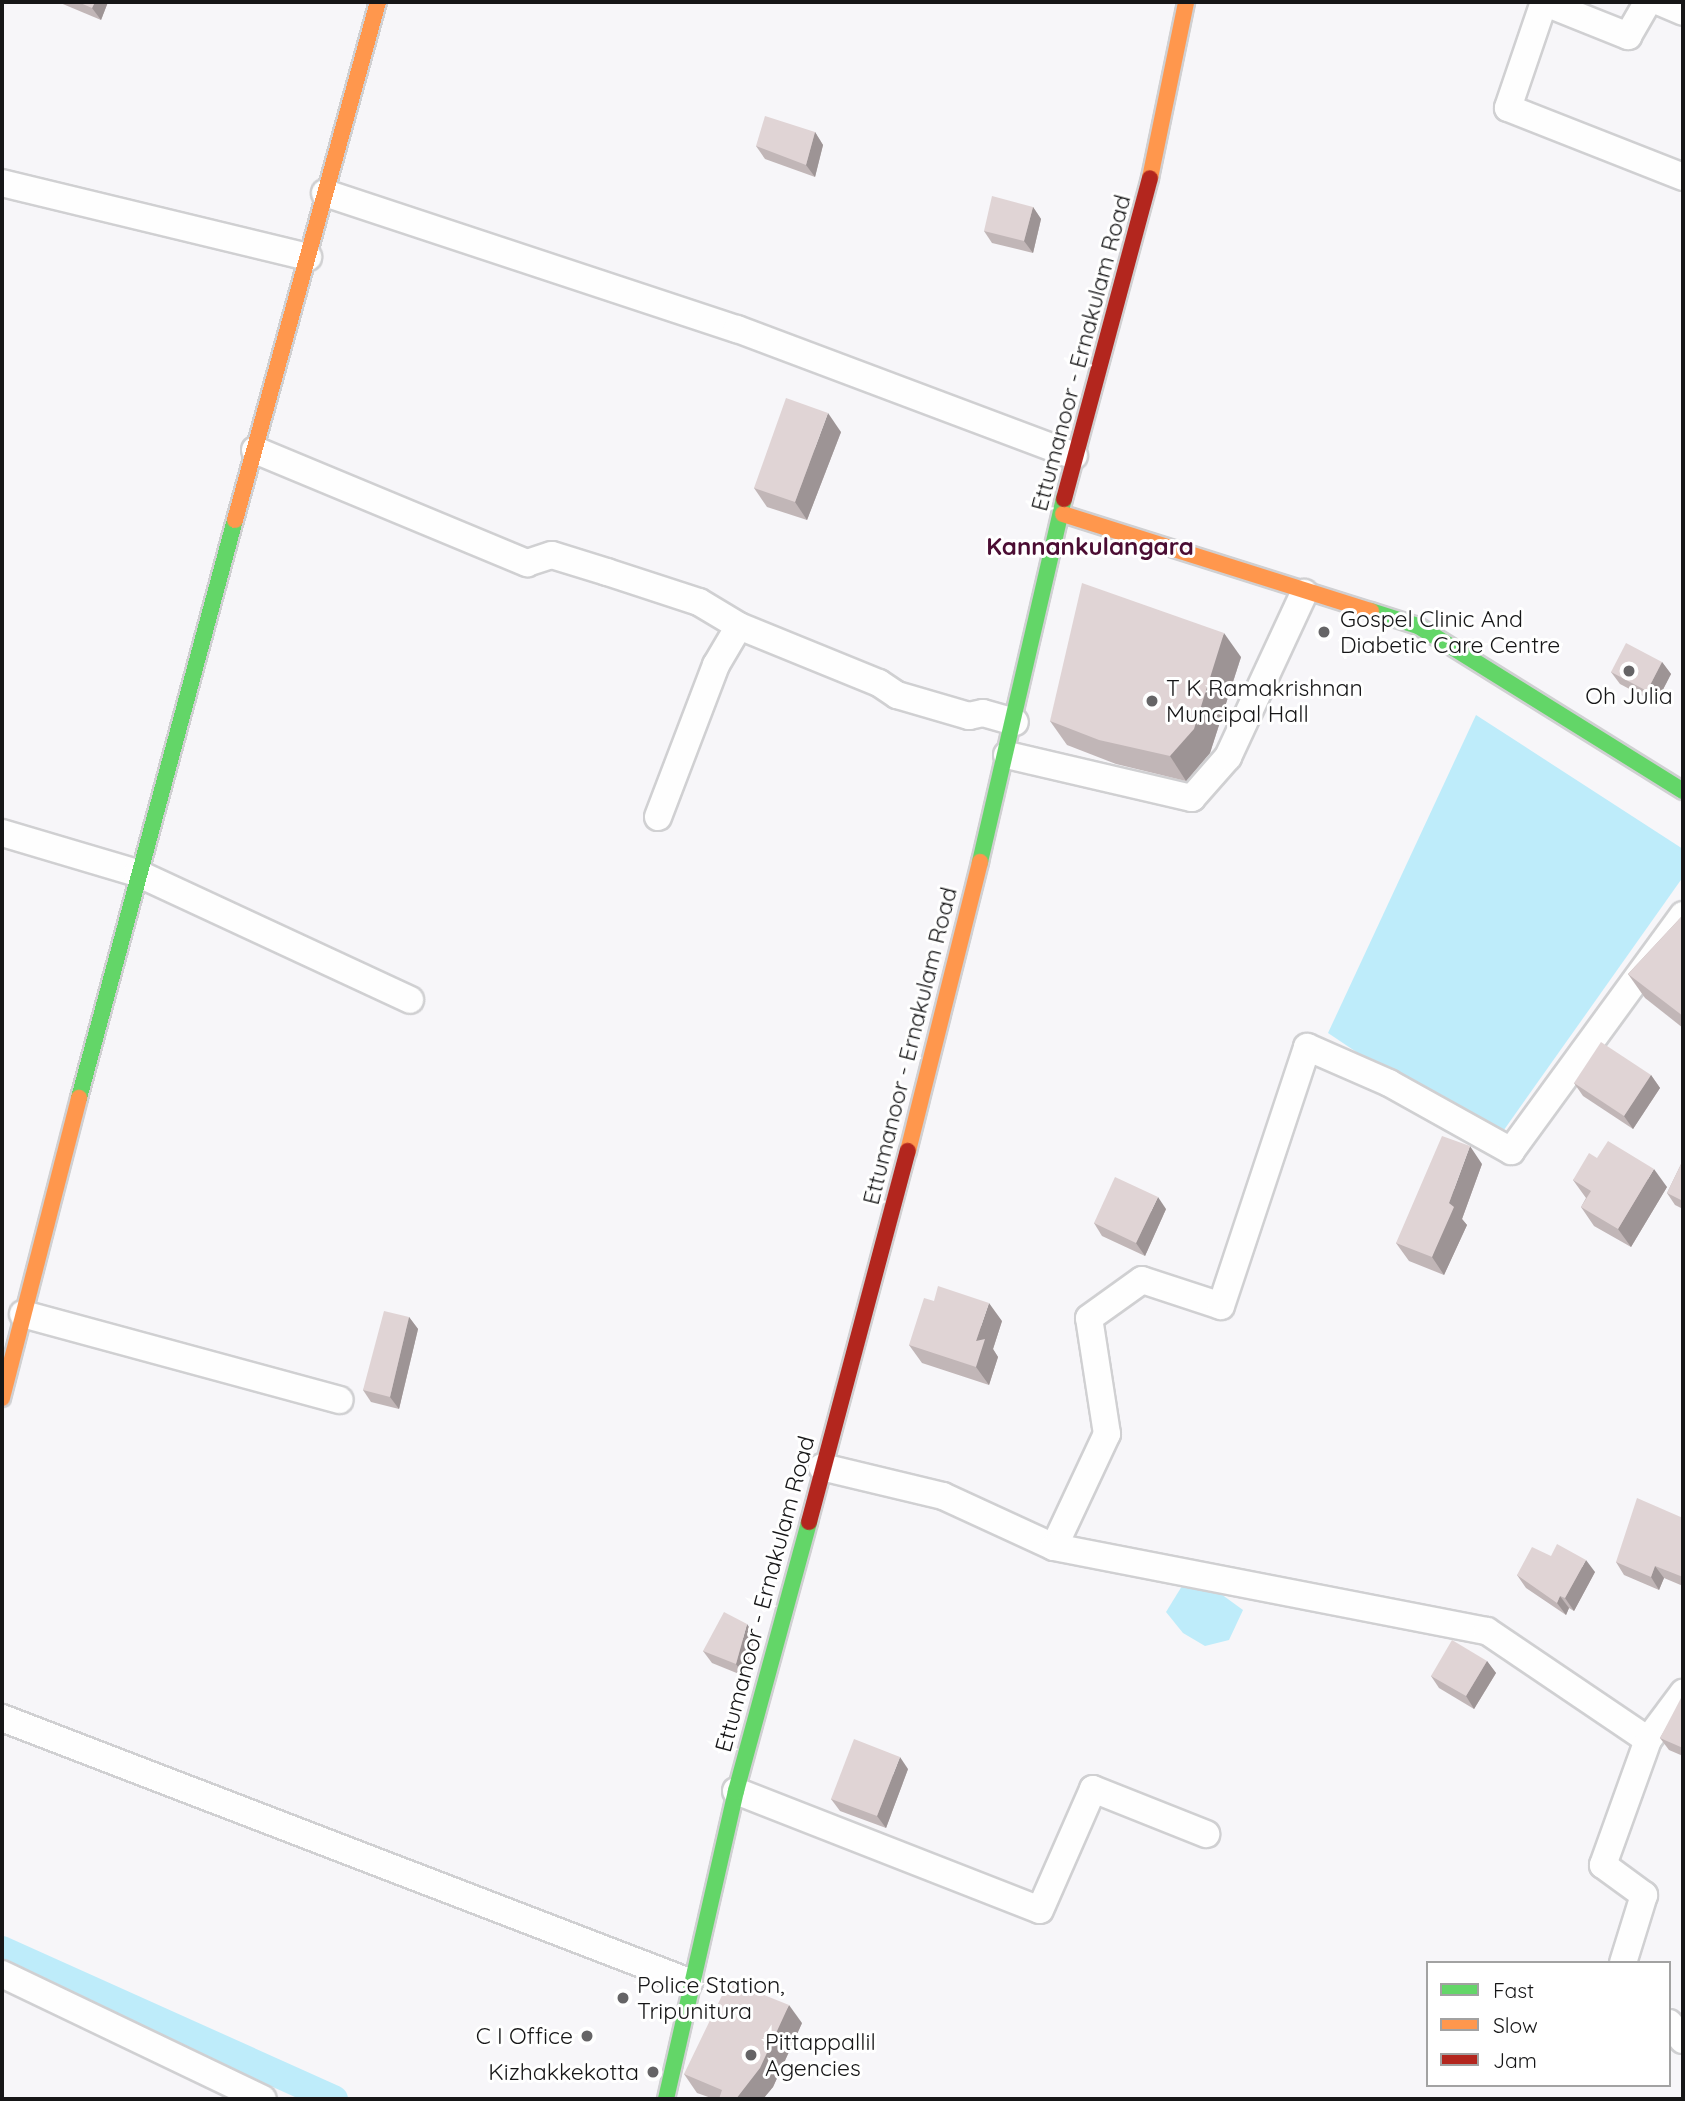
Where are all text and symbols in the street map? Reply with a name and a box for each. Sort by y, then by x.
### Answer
street label: Ettumanoor - Ernakulam Road [1025,192,1137,514]
district label: Kannankulangara [986,533,1194,561]
place label: Gospel Clinic And Diabetic Care Centre [1340,605,1560,659]
marker: Gospel Clinic And Diabetic Care Centre [1314,622,1334,642]
marker: Oh Julia [1621,663,1637,679]
place label: T K Ramakrishnan Muncipal Hall [1166,674,1363,728]
place label: Oh Julia [1585,682,1673,710]
marker: T K Ramakrishnan Muncipal Hall [1144,693,1160,709]
street label: Ettumanoor - Ernakulam Road [857,884,963,1208]
street label: Ettumanoor - Ernakulam Road [709,1433,821,1755]
legend [1426,1961,1671,2087]
place label: Police Station, Tripunitura [637,1971,785,2025]
text: Fast [1493,1977,1534,2003]
marker: Police Station, Tripunitura [615,1990,631,2006]
text: Slow [1493,2012,1538,2038]
place label: C I Office [476,2022,573,2050]
marker: C I Office [579,2028,595,2044]
place label: Pittappallil Agencies [765,2028,876,2082]
marker: Pittappallil Agencies [743,2047,759,2063]
text: Jam [1493,2047,1537,2073]
place label: Kizhakkekotta [488,2058,639,2086]
marker: Kizhakkekotta [645,2064,661,2080]

